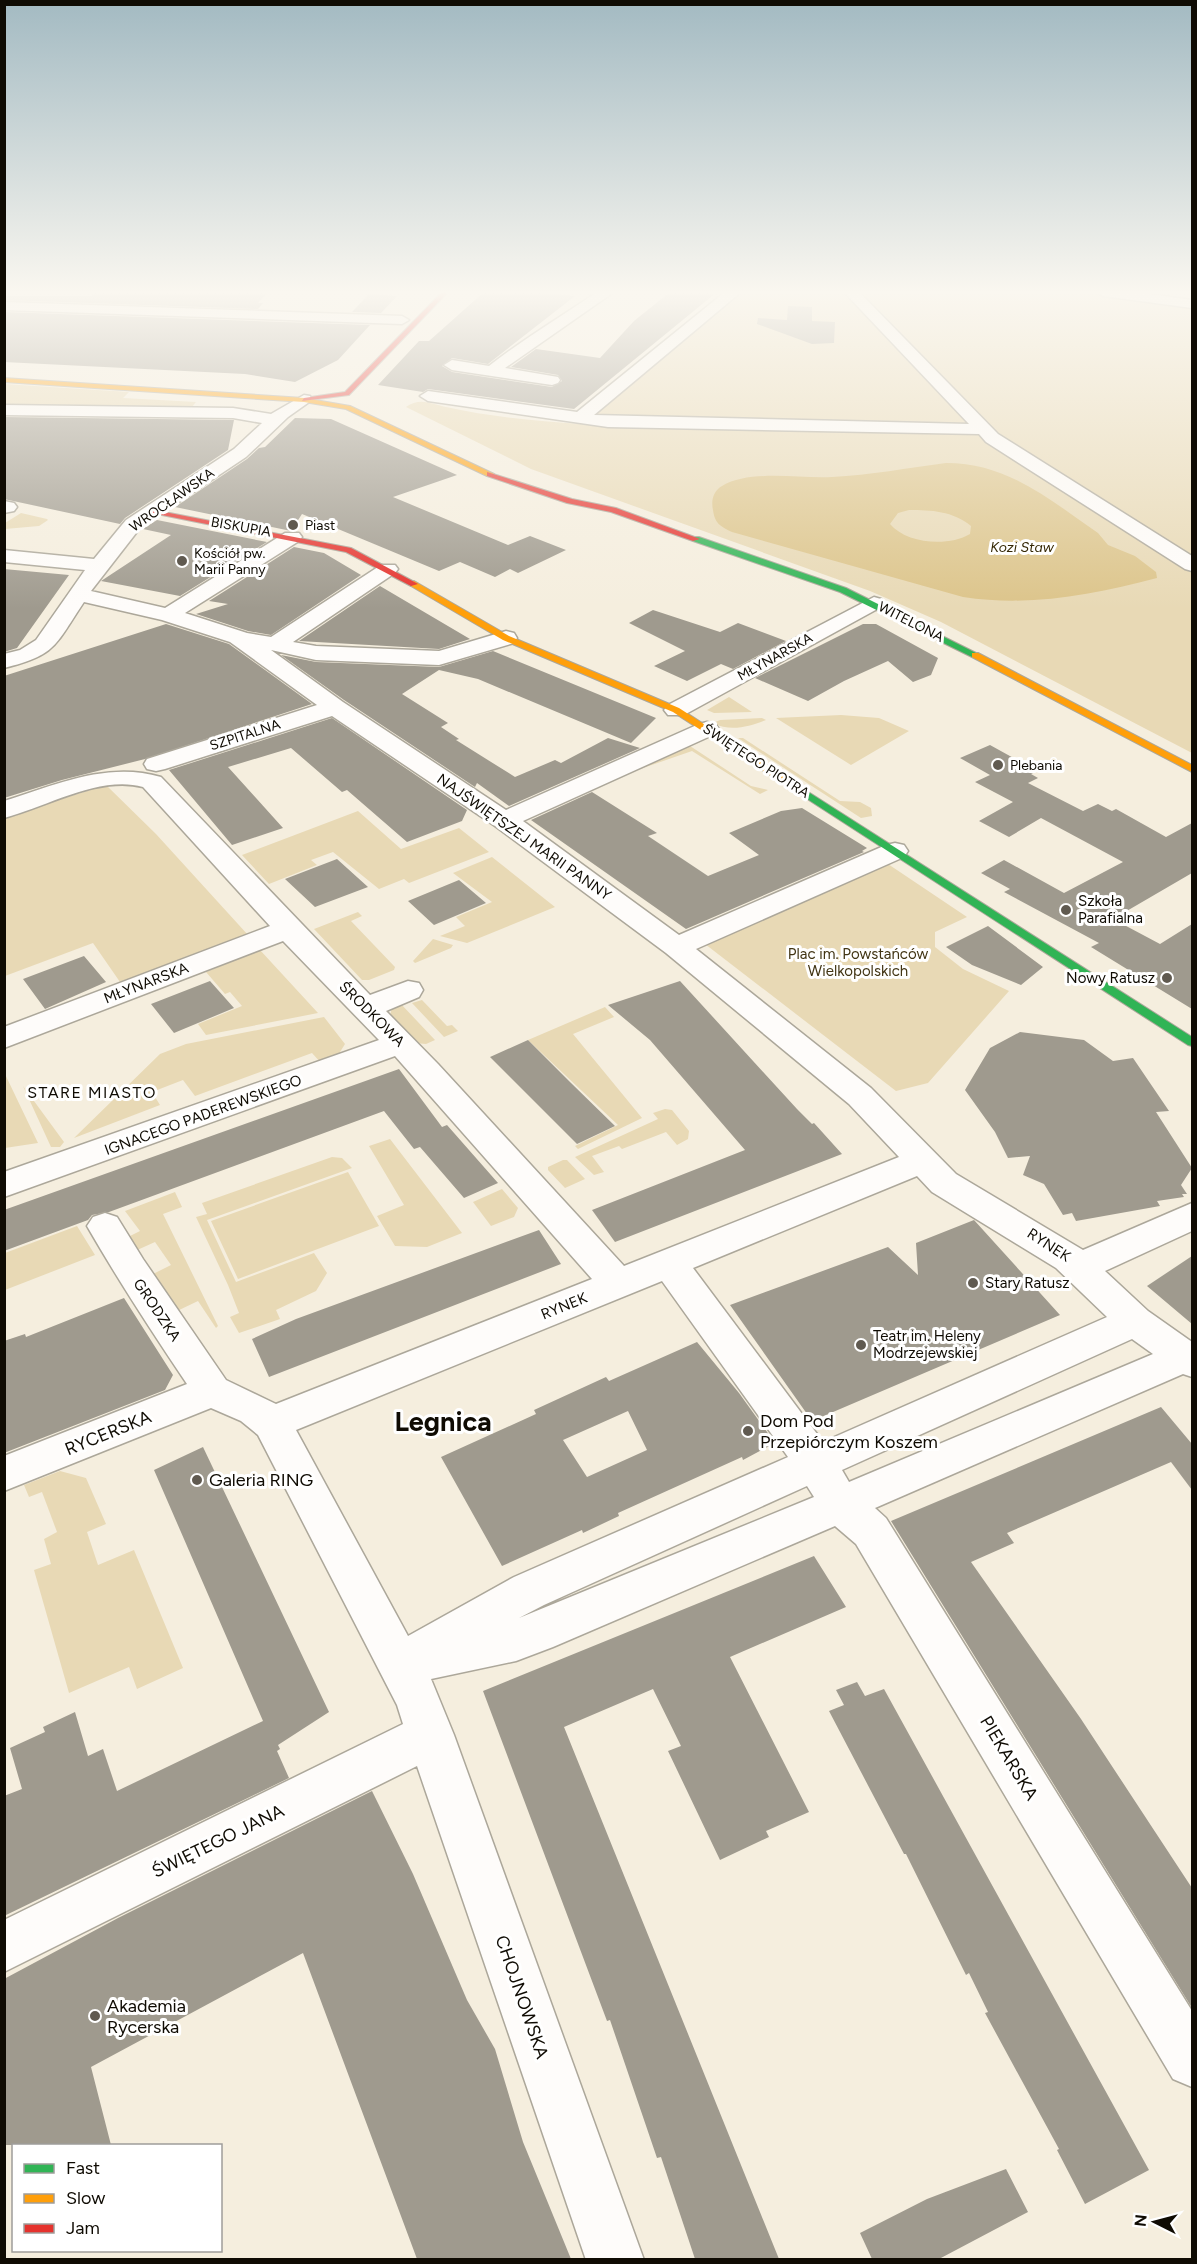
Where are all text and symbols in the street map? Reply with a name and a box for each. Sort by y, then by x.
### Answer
street label: WROCŁAWSKA [126,464,218,536]
street label: BISKUPIA [210,513,273,541]
place label: Piast [305,517,335,534]
marker: Piast [286,518,300,532]
water label: Kozi Staw [990,539,1055,556]
place label: Kościół pw. Marii Panny [194,545,266,578]
marker: Kościół pw. Marii Panny [175,554,189,568]
street label: WITELONA [875,598,947,646]
street label: MŁYNARSKA [734,629,816,685]
street label: SZPITALNA [208,715,283,754]
street label: ŚWIĘTEGO PIOTRA [699,720,813,802]
place label: Plebania [1010,757,1062,774]
marker: Plebania [991,758,1005,772]
street label: NAJŚWIĘTSZEJ MARII PANNY [433,770,615,904]
place label: Szkoła Parafialna [1078,892,1143,927]
marker: Szkoła Parafialna [1059,903,1073,917]
park label: Plac im. Powstańców Wielkopolskich [788,945,928,980]
street label: MŁYNARSKA [101,959,191,1007]
place label: Nowy Ratusz [1066,969,1155,987]
marker: Nowy Ratusz [1160,971,1174,985]
street label: ŚRODKOWA [335,977,409,1051]
street label: IGNACEGO PADEREWSKIEGO [102,1071,304,1159]
district label: STARE MIASTO [27,1083,157,1102]
street label: RYNEK [1024,1224,1075,1266]
place label: Stary Ratusz [985,1274,1070,1292]
street label: GRODZKA [129,1275,185,1345]
marker: Stary Ratusz [966,1276,980,1290]
street label: RYNEK [538,1288,590,1323]
place label: Teatr im. Heleny Modrzejewskiej [873,1327,981,1362]
marker: Teatr im. Heleny Modrzejewskiej [854,1338,868,1352]
district label: Legnica [394,1405,492,1438]
street label: RYCERSKA [62,1406,154,1460]
place label: Dom Pod Przepiórczym Koszem [760,1410,938,1453]
marker: Dom Pod Przepiórczym Koszem [741,1424,755,1438]
place label: Galeria RING [209,1469,314,1491]
marker: Galeria RING [190,1473,204,1487]
street label: PIEKARSKA [975,1712,1043,1804]
street label: ŚWIĘTEGO JANA [148,1800,288,1882]
street label: CHOJNOWSKA [491,1932,553,2062]
place label: Akademia Rycerska [107,1995,186,2038]
marker: Akademia Rycerska [88,2009,102,2023]
legend [12,2144,222,2252]
text: Fast [66,2157,100,2179]
text: Slow [66,2187,105,2209]
north arrow [1125,2192,1185,2252]
text: N [1130,2213,1151,2228]
text: Jam [66,2217,100,2239]

